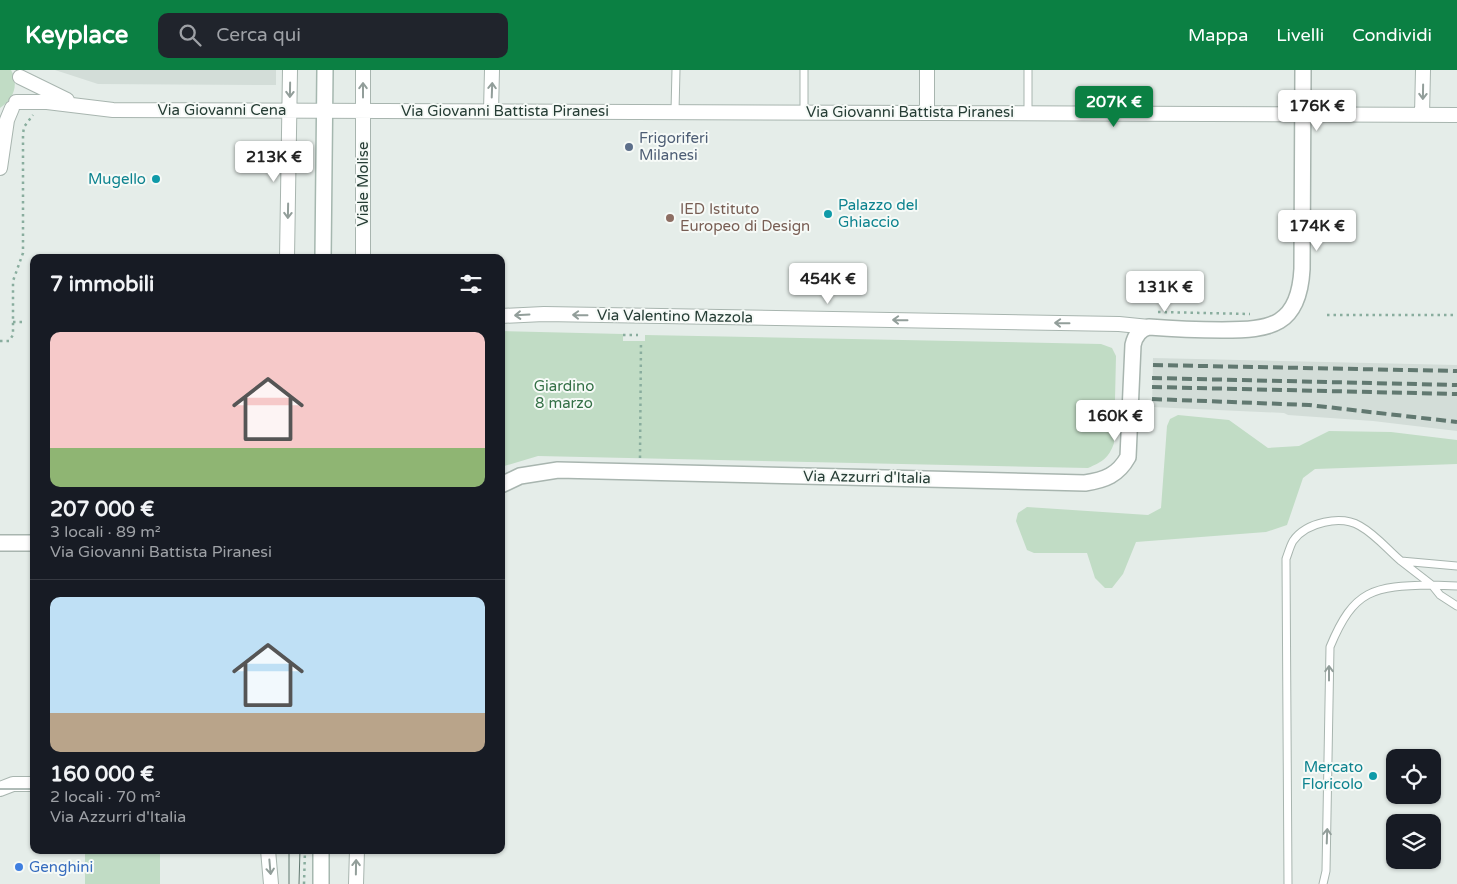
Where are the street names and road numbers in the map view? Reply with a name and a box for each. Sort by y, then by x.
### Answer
street label: Via Giovanni Cena [158,101,286,119]
street label: Via Giovanni Battista Piranesi [401,102,609,120]
street label: Via Giovanni Battista Piranesi [806,103,1014,121]
street label: Viale Molise [354,141,372,227]
street label: Via Valentino Mazzola [597,306,753,326]
street label: Via Azzurri d'Italia [803,467,931,487]

